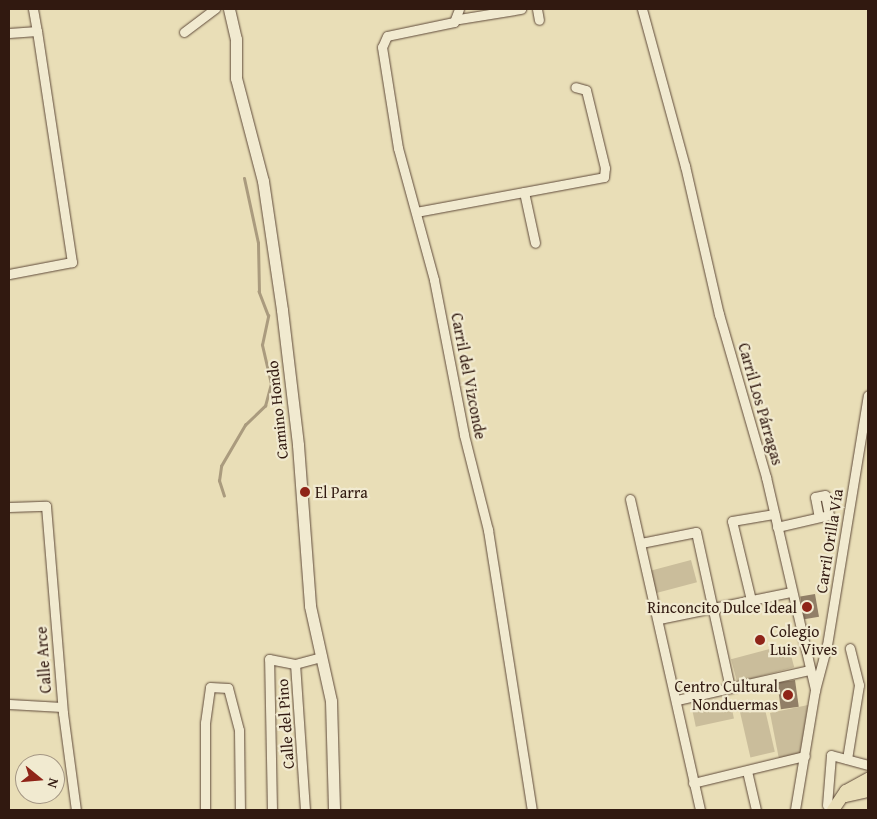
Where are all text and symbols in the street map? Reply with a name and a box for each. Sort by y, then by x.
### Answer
street label: Carril del Vizconde [447,311,491,441]
street label: Carril Los Párragas [734,341,788,467]
street label: Camino Hondo [262,360,292,460]
place label: El Parra [315,482,368,502]
marker: El Parra [299,486,311,498]
street label: Carril Orilla Vía [811,487,847,595]
place label: Rinconcito Dulce Ideal [647,597,797,617]
marker: Rinconcito Dulce Ideal [801,601,813,613]
place label: Colegio Luis Vives [770,621,837,659]
street label: Calle Arce [31,626,55,694]
marker: Colegio Luis Vives [754,634,766,646]
place label: Centro Cultural Nonduermas [674,676,778,714]
street label: Calle del Pino [272,678,298,770]
marker: Centro Cultural Nonduermas [782,689,794,701]
north arrow [15,754,65,804]
text: N [42,776,64,790]

